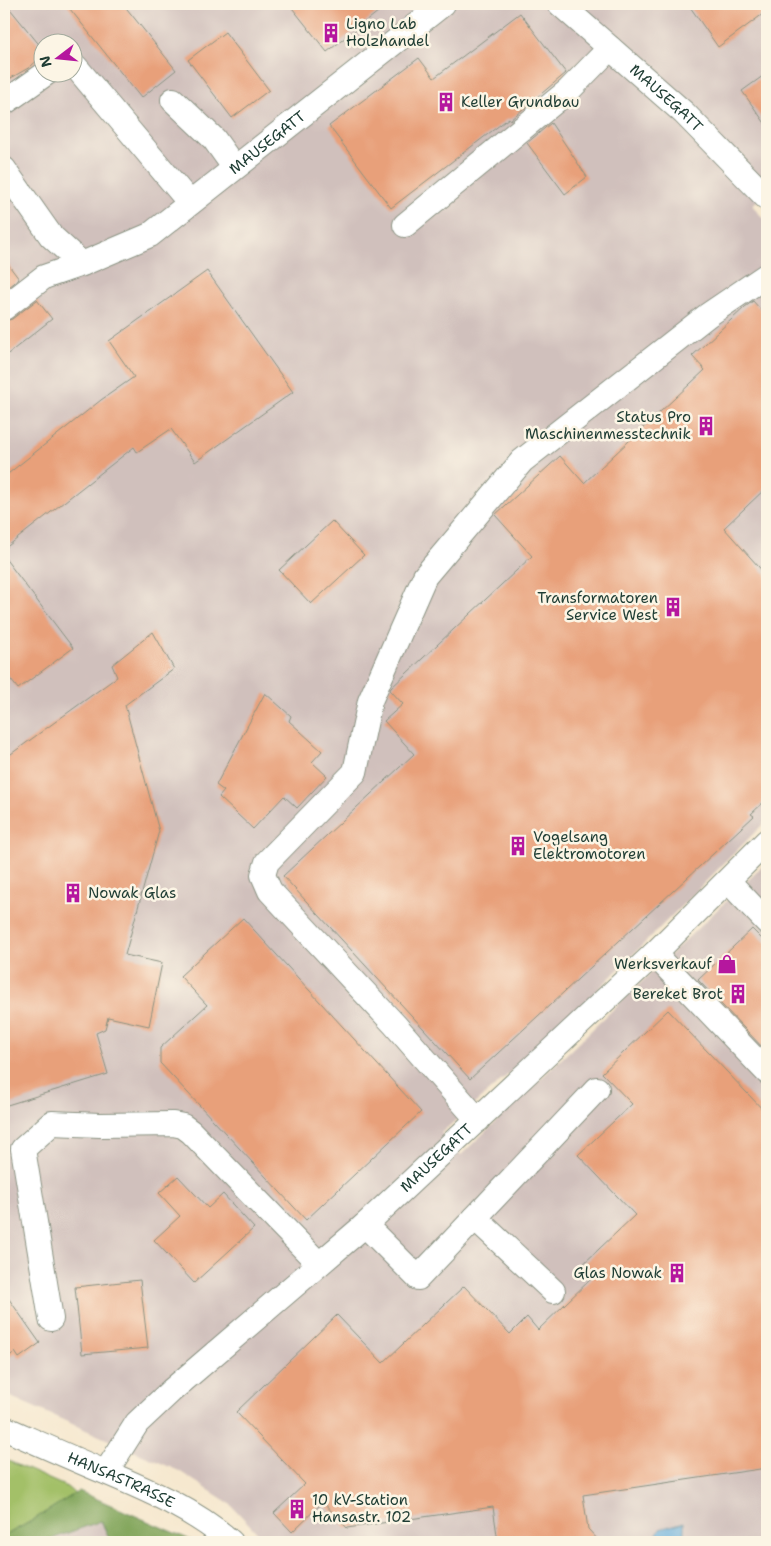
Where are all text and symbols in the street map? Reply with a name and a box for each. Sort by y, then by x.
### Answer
place label: Ligno Lab Holzhandel [346,14,429,51]
building icon: Ligno Lab Holzhandel [320,22,342,44]
north arrow [32,32,82,82]
text: N [35,54,56,69]
street label: MAUSEGATT [625,60,707,136]
building icon: Keller Grundbau [435,91,457,113]
place label: Keller Grundbau [461,92,580,112]
street label: MAUSEGATT [225,106,310,179]
place label: Status Pro Maschinenmesstechnik [525,407,691,444]
building icon: Status Pro Maschinenmesstechnik [695,415,717,437]
place label: Transformatoren Service West [537,588,658,625]
building icon: Transformatoren Service West [662,596,684,618]
place label: Vogelsang Elektromotoren [533,827,645,864]
building icon: Vogelsang Elektromotoren [507,835,529,857]
building icon: Nowak Glas [62,882,84,904]
place label: Nowak Glas [88,883,177,903]
shop icon: Werksverkauf [716,953,738,975]
place label: Werksverkauf [614,954,713,974]
building icon: Bereket Brot [727,983,749,1005]
place label: Bereket Brot [633,984,723,1004]
street label: MAUSEGATT [396,1119,477,1197]
building icon: Glas Nowak [666,1262,688,1284]
place label: Glas Nowak [573,1263,662,1283]
street label: HANSASTRASSE [64,1447,178,1512]
place label: 10 kV-Station Hansastr. 102 [312,1490,411,1527]
building icon: 10 kV-Station Hansastr. 102 [286,1498,308,1520]

